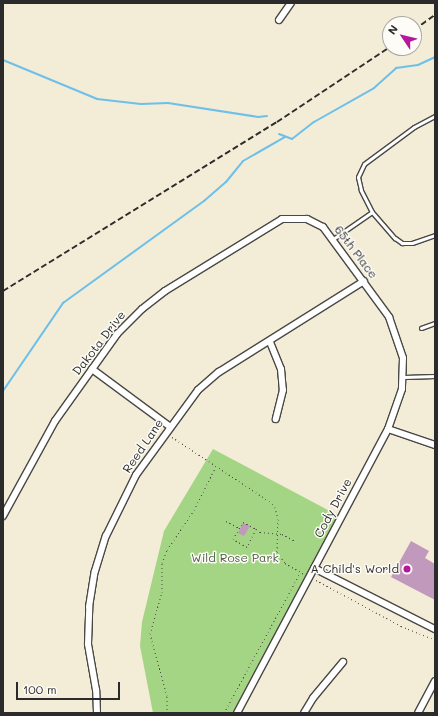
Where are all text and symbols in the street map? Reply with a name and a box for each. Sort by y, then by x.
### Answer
north arrow [382,16,422,56]
text: N [384,22,401,37]
street label: 65th Place [331,223,381,281]
street label: Dakota Drive [69,308,129,378]
street label: Reed Lane [120,416,166,476]
street label: Cody Drive [311,476,355,540]
park label: Wild Rose Park [191,551,279,565]
place label: A Child's World [311,562,399,576]
marker: A Child's World [402,564,412,574]
scale bar [18,674,122,700]
text: 100 m [23,681,57,697]

